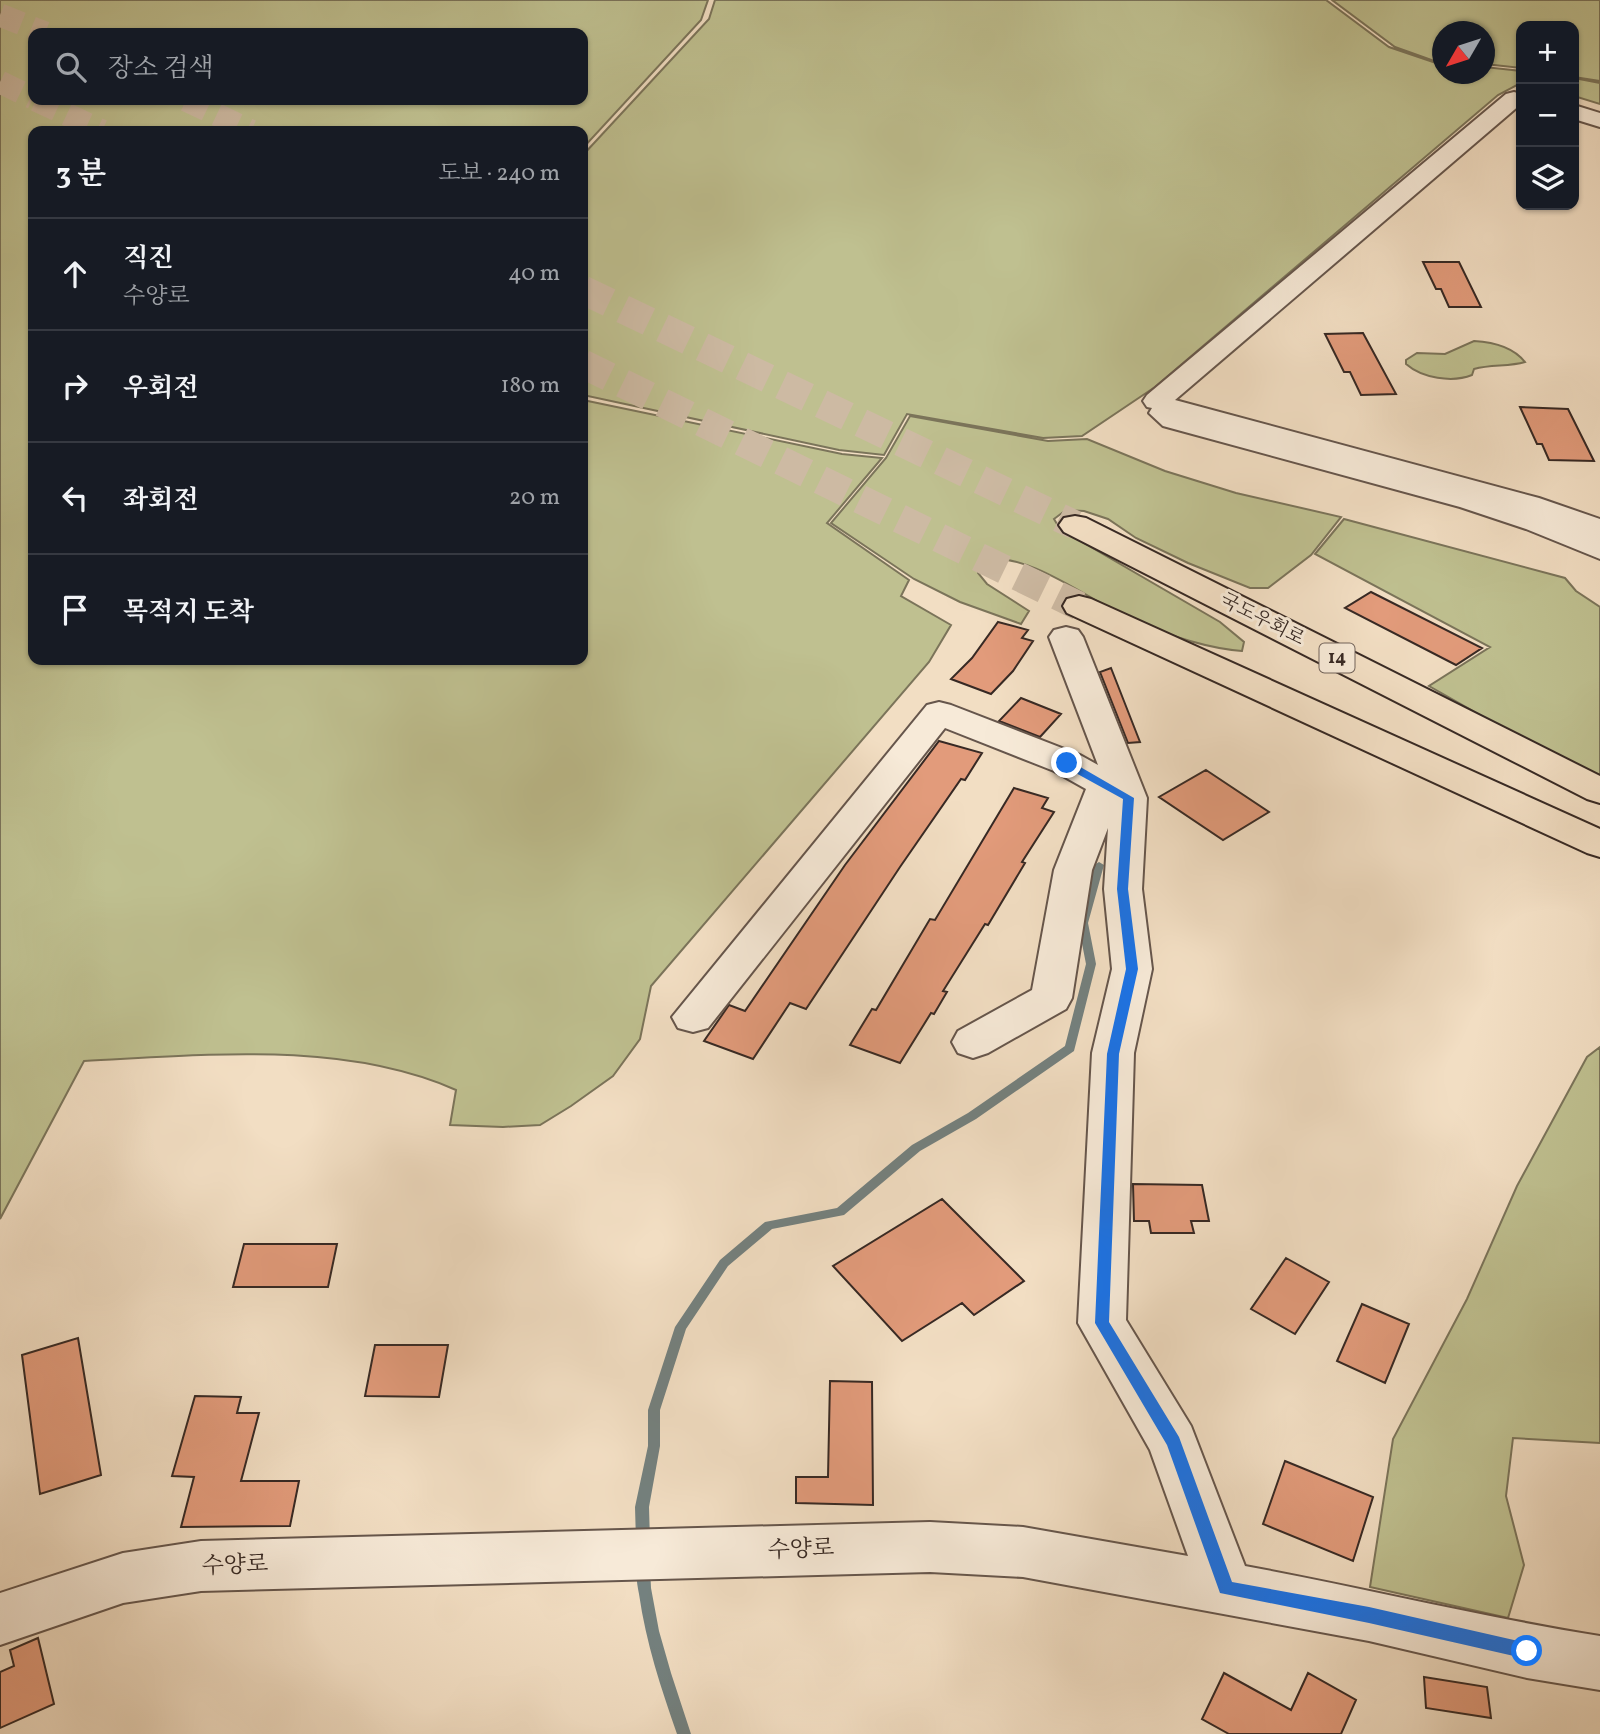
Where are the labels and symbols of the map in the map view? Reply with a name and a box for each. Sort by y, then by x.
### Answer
north arrow [1432,21,1495,84]
street label: 국도우회로 [1215,588,1309,652]
road number: 14 [1320,644,1354,672]
route end [1051,747,1082,778]
street label: 수양로 [767,1533,835,1567]
street label: 수양로 [201,1549,269,1583]
route start [1511,1635,1542,1666]

